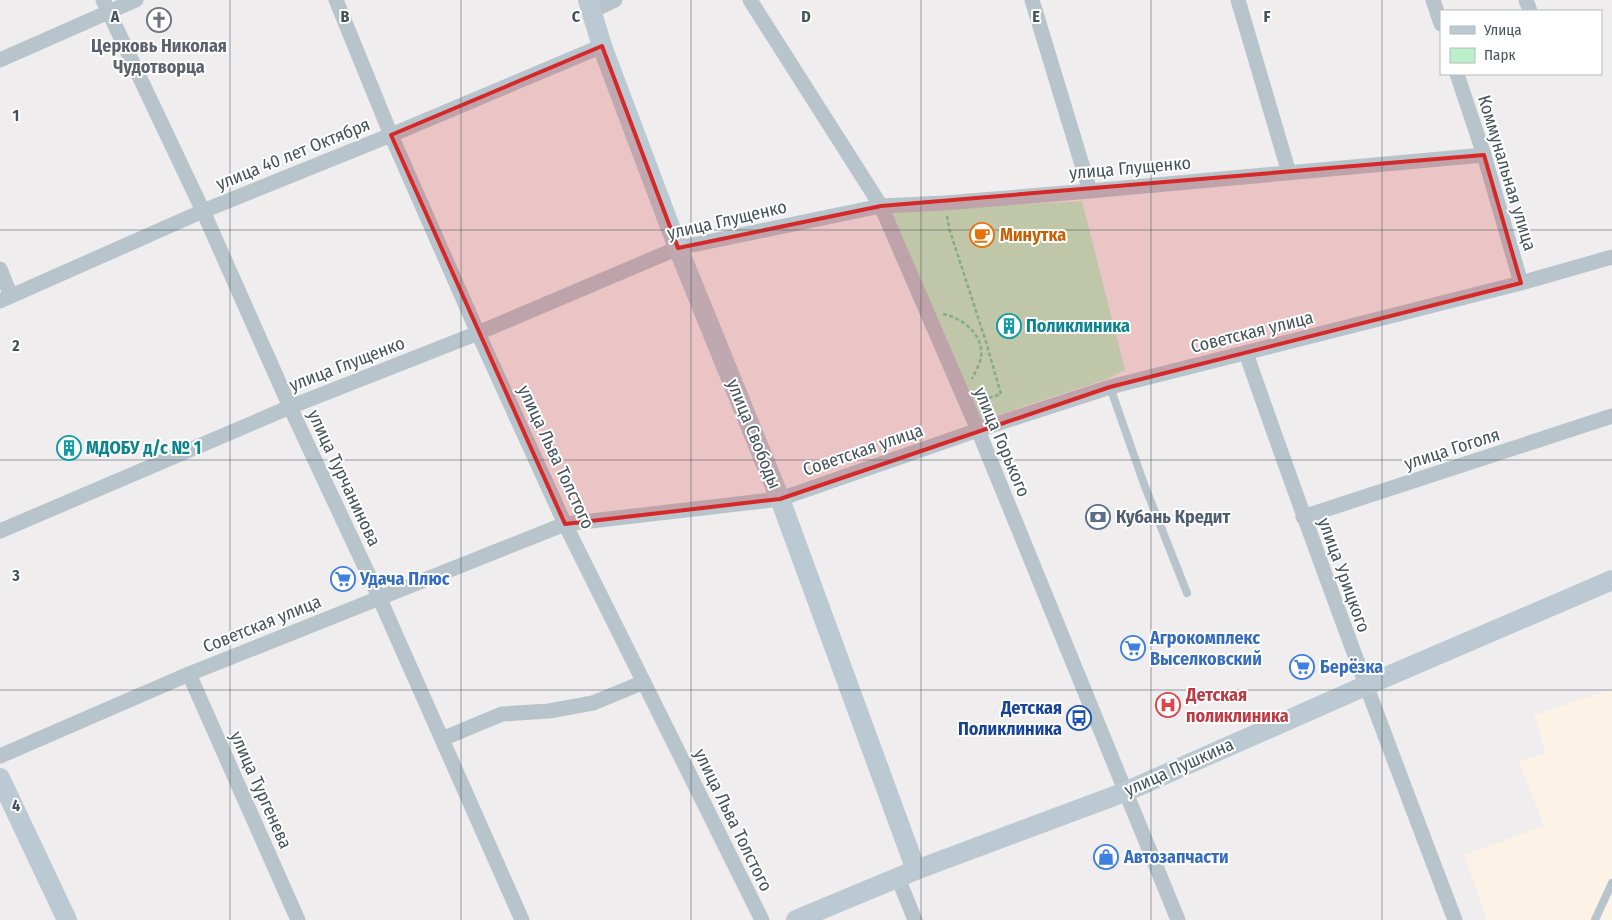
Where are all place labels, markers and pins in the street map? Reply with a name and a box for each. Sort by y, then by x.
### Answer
church icon: Церковь Николая Чудотворца [146,7,172,33]
place label: Церковь Николая Чудотворца [91,35,227,78]
cafe icon: Минутка [969,222,995,248]
place label: Минутка [1000,224,1066,246]
building icon: Поликлиника [996,313,1022,339]
place label: Поликлиника [1026,315,1130,337]
building icon: МДОБУ д/с № 1 [56,435,82,461]
place label: МДОБУ д/с № 1 [86,437,201,459]
bank icon: Кубань Кредит [1085,504,1111,530]
place label: Кубань Кредит [1116,506,1230,528]
supermarket icon: Удача Плюс [330,566,356,592]
place label: Удача Плюс [359,568,450,590]
place label: Агрокомплекс Выселковский [1149,627,1262,670]
supermarket icon: Агрокомплекс Выселковский [1120,635,1146,661]
supermarket icon: Берёзка [1289,654,1315,680]
place label: Берёзка [1320,656,1383,678]
place label: Детская поликлиника [1185,684,1289,727]
hospital icon: Детская поликлиника [1155,692,1181,718]
place label: Детская Поликлиника [958,697,1062,740]
bus stop icon: Детская Поликлиника [1066,705,1092,731]
shop icon: Автозапчасти [1093,844,1119,870]
place label: Автозапчасти [1123,846,1229,868]

